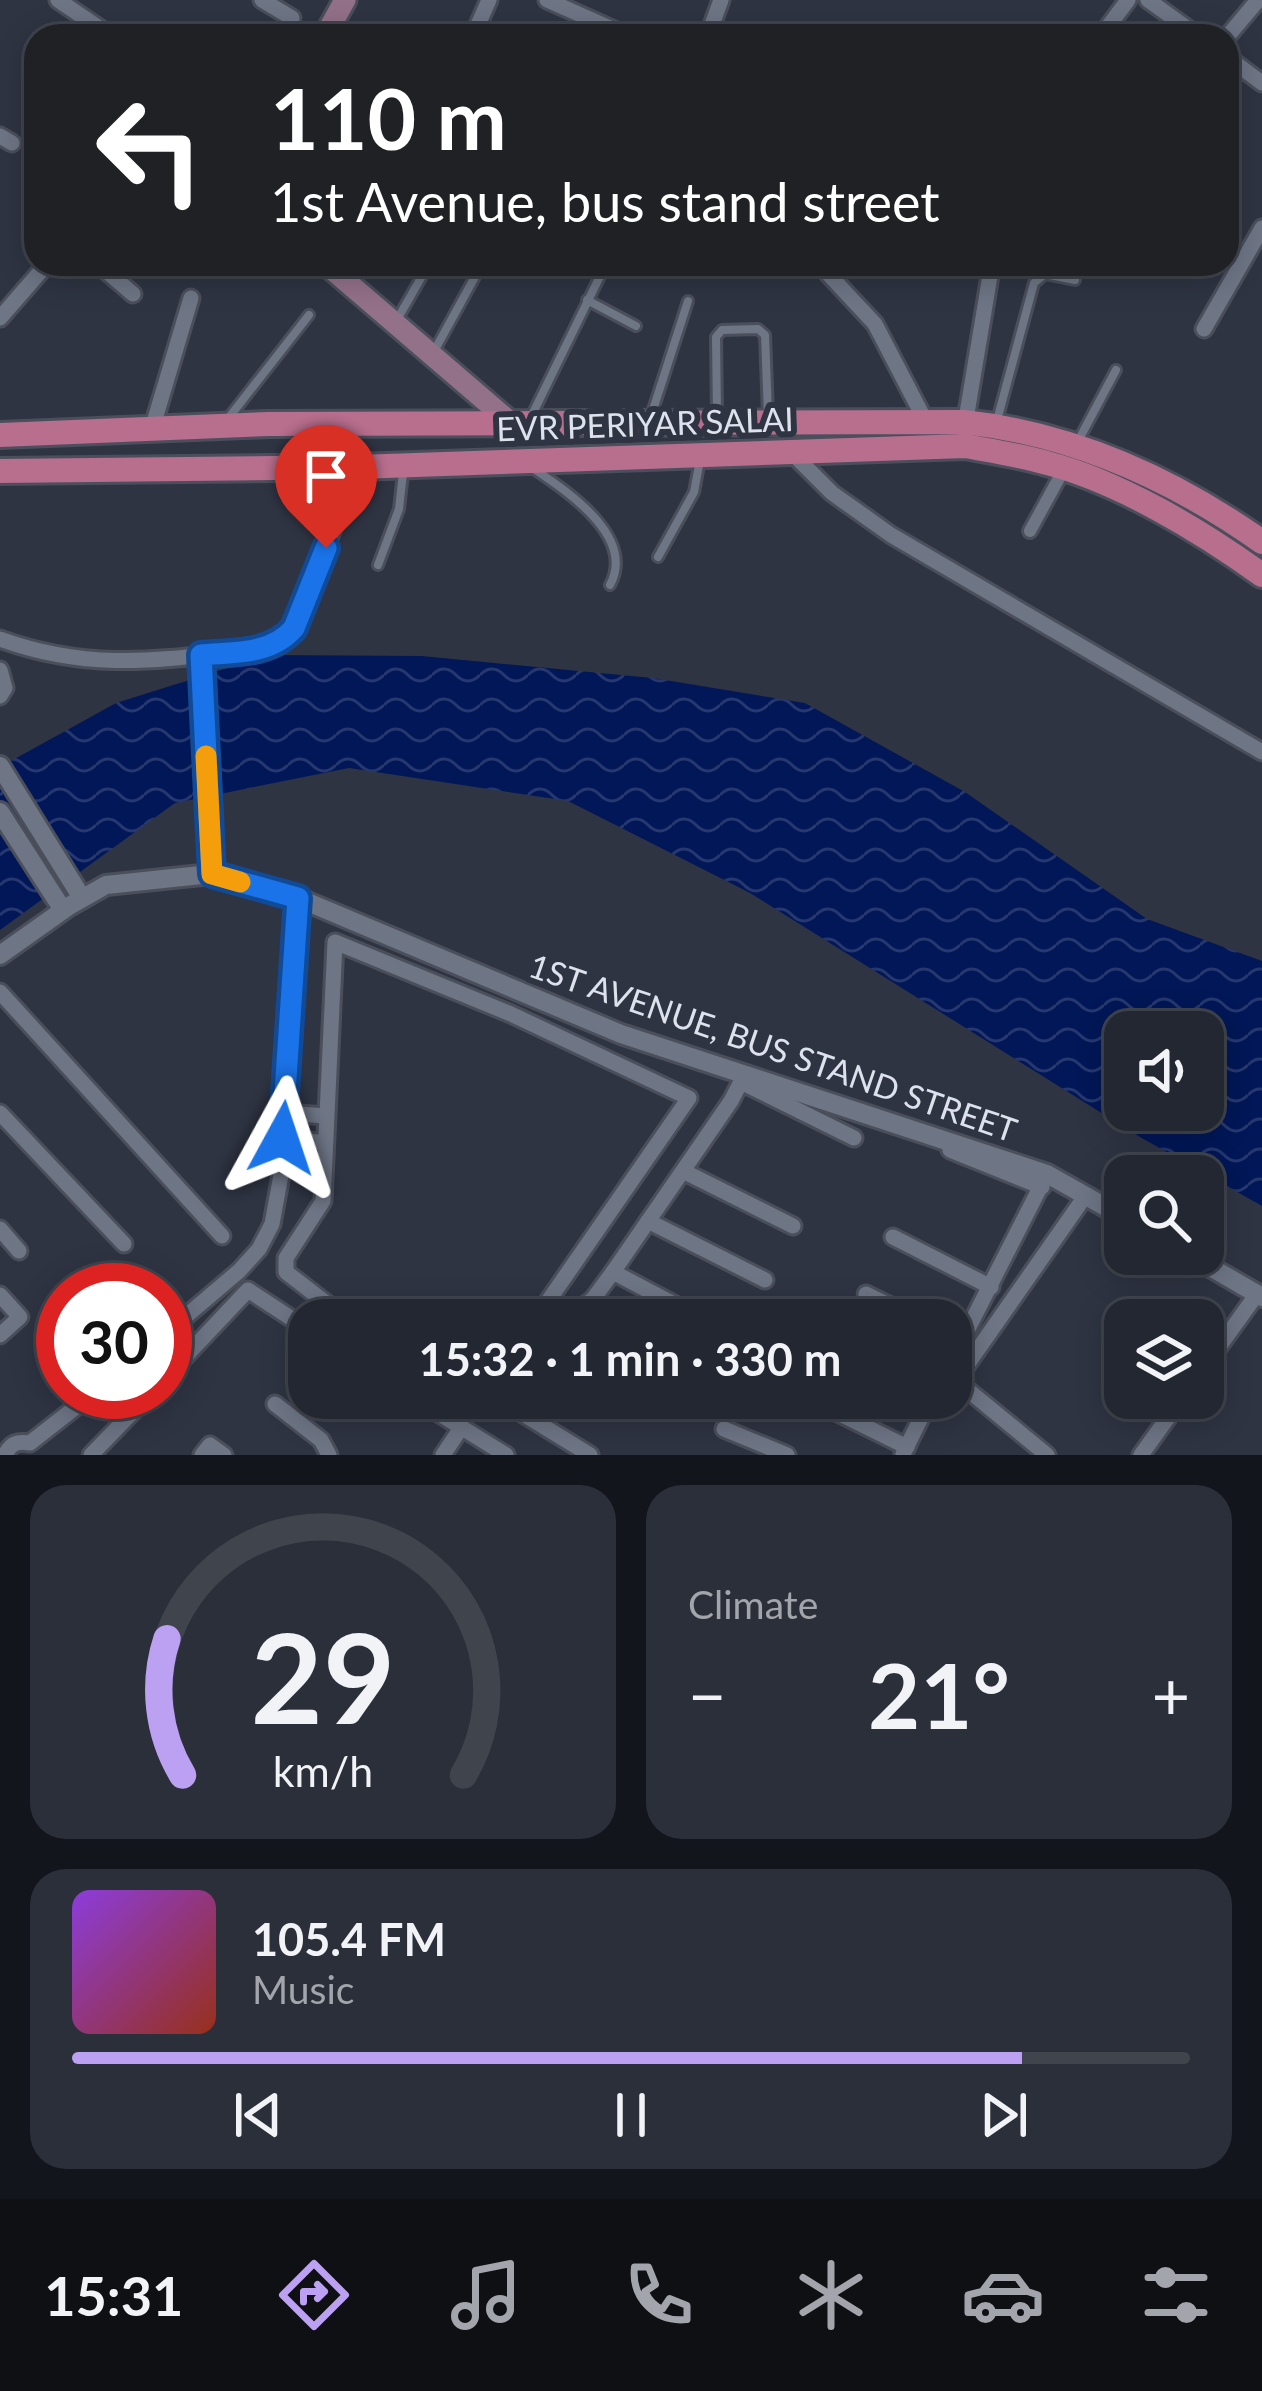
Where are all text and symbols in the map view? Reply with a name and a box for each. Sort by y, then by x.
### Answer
text: 110 m [270,67,507,168]
icon: left [72,72,228,228]
text: 1st Avenue, bus stand street [270,169,940,234]
street label: EVR PERIYAR SALAI [496,398,794,448]
pin [275,425,377,548]
icon: arrive [293,443,359,509]
street label: 1ST AVENUE, BUS STAND STREET [524,945,1023,1150]
map controls [1104,1011,1224,1419]
button: sound [1104,1011,1224,1131]
position arrow [219,1075,345,1201]
button: search [1104,1155,1224,1275]
speed limit sign: 30 [36,1263,192,1419]
button: layers [1104,1299,1224,1419]
text: 15:32 · 1 min · 330 m [419,1332,841,1386]
text: Climate [688,1581,818,1627]
text: 29 [251,1601,395,1751]
text: 21° [868,1640,1010,1748]
text: − [688,1655,726,1734]
text: + [1152,1655,1190,1734]
text: km/h [273,1745,373,1796]
text: 105.4 FM [252,1912,446,1966]
text: Music [252,1966,354,2012]
icon: previous [225,2082,291,2148]
icon: pause [598,2082,664,2148]
icon: next [971,2082,1037,2148]
icon: directions [272,2253,356,2337]
icon: music [444,2253,528,2337]
icon: phone [617,2253,701,2337]
icon: climate [789,2253,873,2337]
icon: car [961,2253,1045,2337]
icon: filters [1134,2253,1218,2337]
text: 15:31 [44,2263,183,2328]

